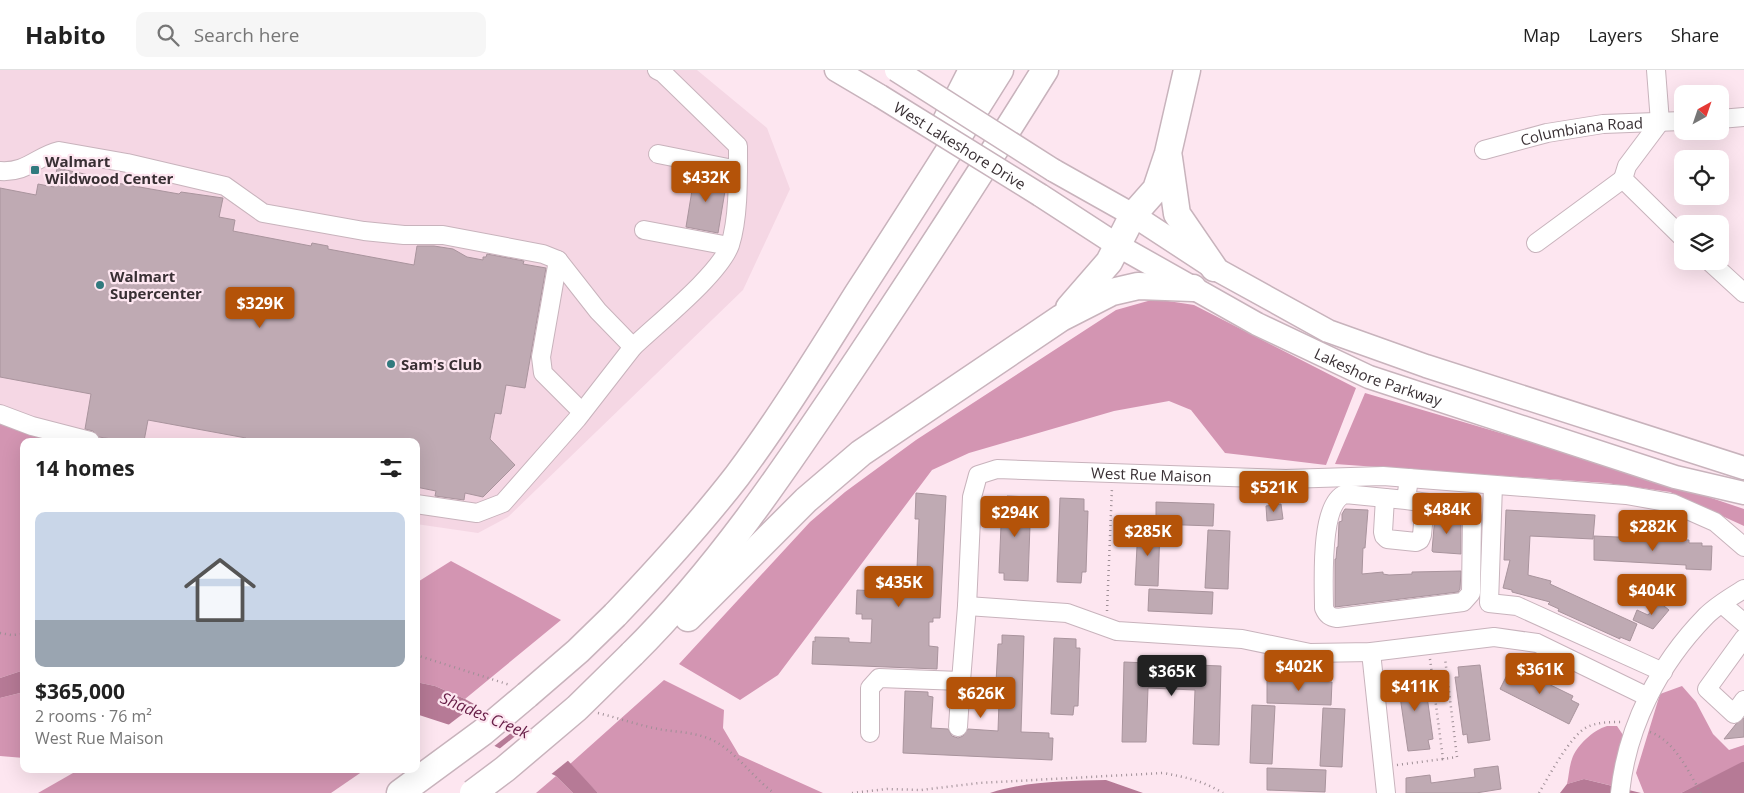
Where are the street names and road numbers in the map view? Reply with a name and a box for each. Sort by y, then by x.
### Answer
street label: West Lakeshore Drive [890,97,1030,194]
street label: Columbiana Road [1518,112,1643,150]
street label: Lakeshore Parkway [1311,343,1445,410]
street label: West Rue Maison [1091,462,1212,486]

